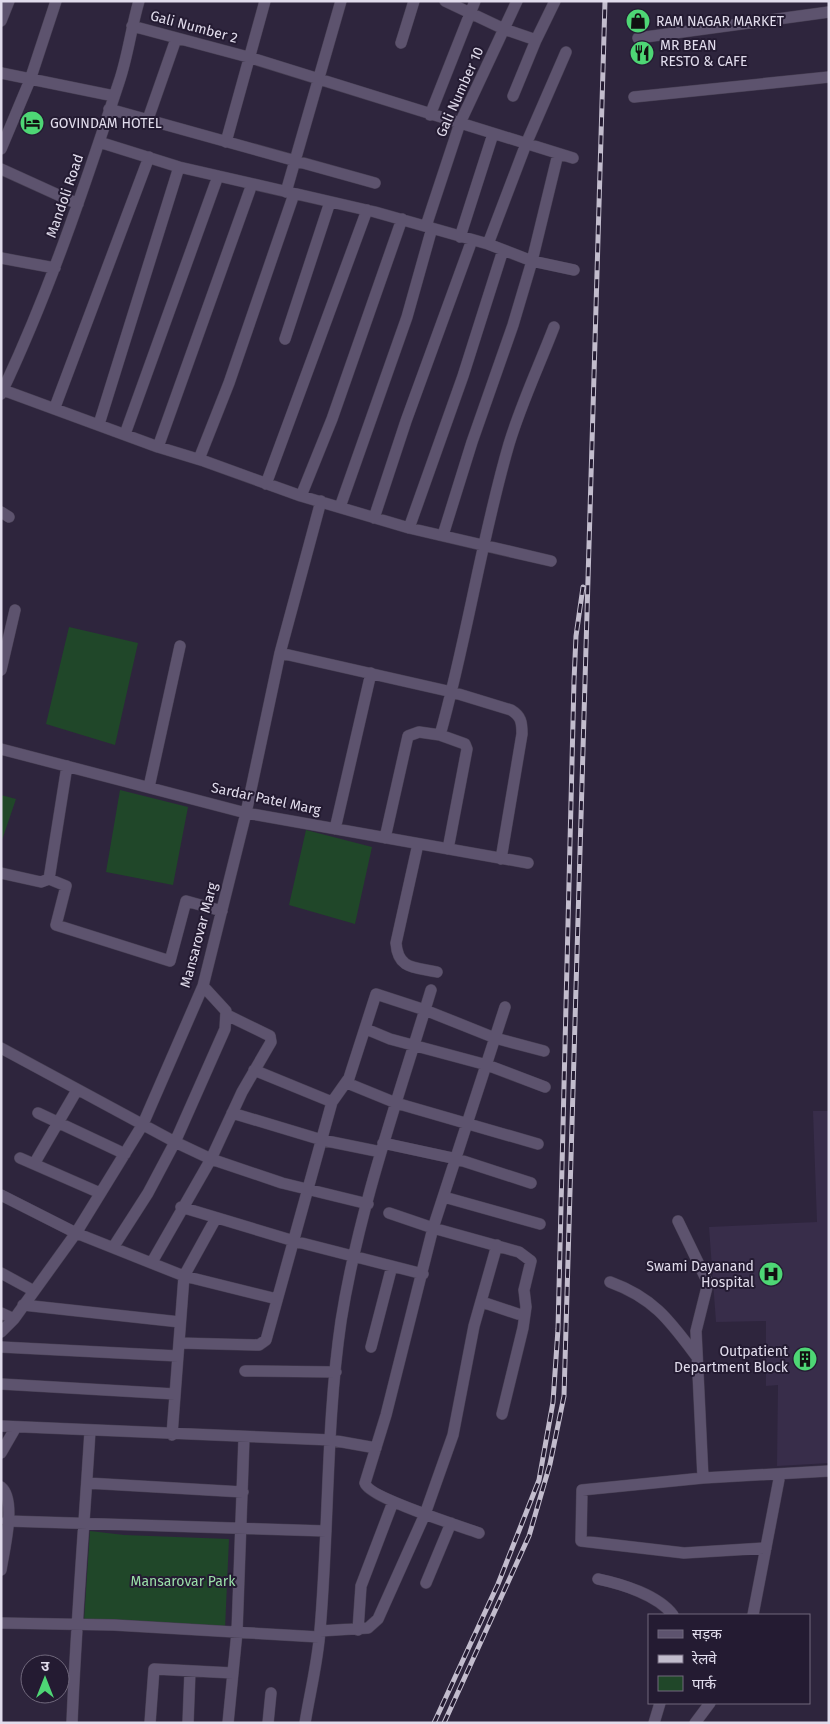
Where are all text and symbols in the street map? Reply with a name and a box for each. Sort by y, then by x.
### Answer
street label: Gali Number 2 [148,7,240,47]
shop icon: RAM NAGAR MARKET [625,8,651,34]
place label: RAM NAGAR MARKET [656,13,785,30]
place label: MR BEAN RESTO & CAFE [660,37,747,70]
restaurant icon: MR BEAN RESTO & CAFE [629,40,655,66]
street label: Gali Number 10 [433,44,488,140]
hotel icon: GOVINDAM HOTEL [19,110,45,136]
place label: GOVINDAM HOTEL [50,115,162,132]
street label: Mandoli Road [43,152,87,240]
street label: Sardar Patel Marg [210,779,323,819]
street label: Mansarovar Marg [177,880,221,989]
place label: Swami Dayanand Hospital [646,1258,754,1291]
hospital icon: Swami Dayanand Hospital [758,1261,784,1287]
place label: Outpatient Department Block [674,1343,789,1376]
building icon: Outpatient Department Block [792,1346,818,1372]
park label: Mansarovar Park [131,1573,236,1590]
legend [648,1614,810,1704]
text: सड़क [692,1625,722,1643]
text: रेलवे [691,1650,717,1668]
north arrow [20,1654,70,1704]
text: उ [41,1658,50,1675]
text: पार्क [692,1675,716,1693]

